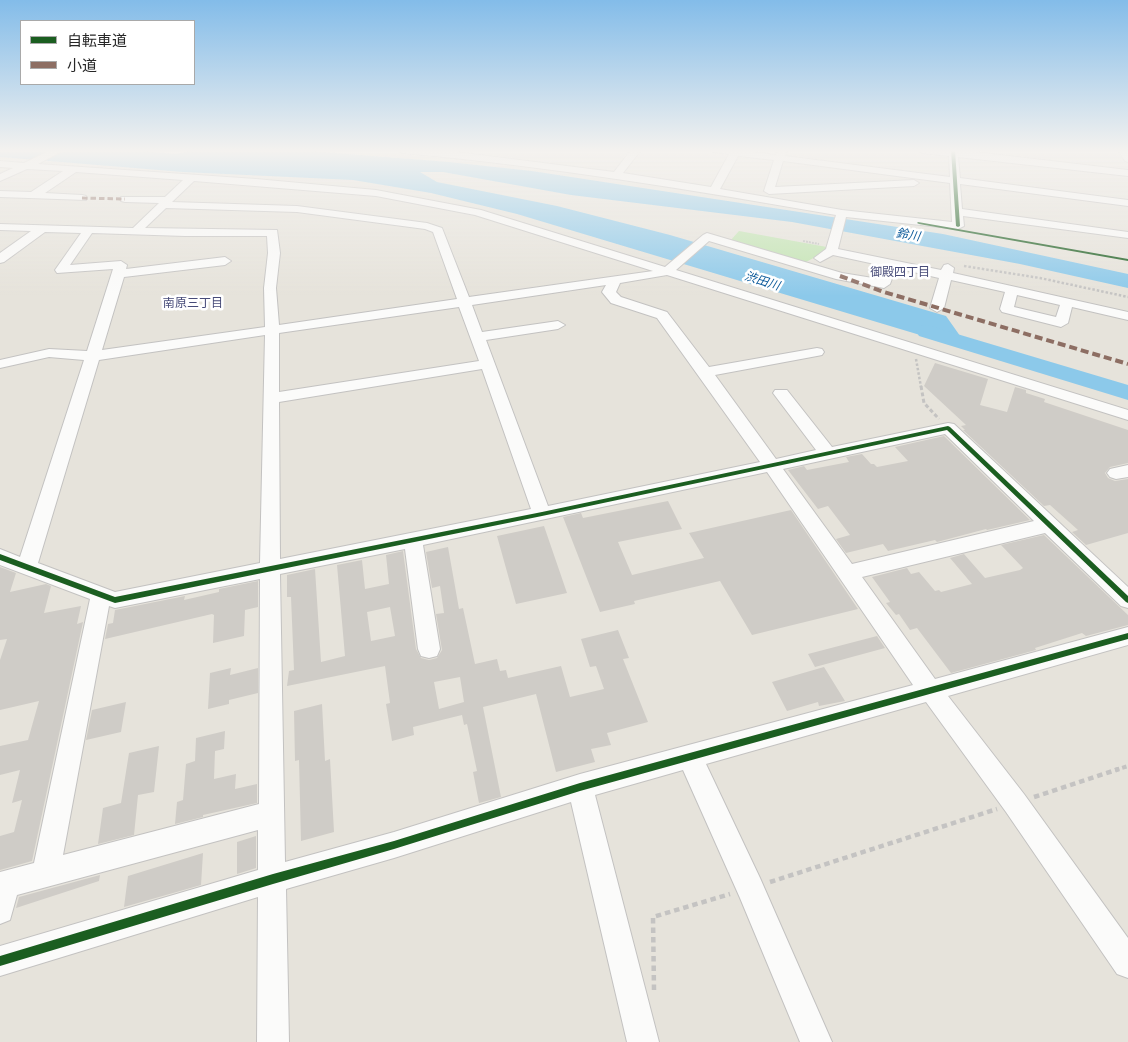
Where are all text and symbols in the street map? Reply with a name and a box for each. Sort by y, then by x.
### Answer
legend [20,20,195,85]
text: 自転車道 [67,31,127,49]
text: 小道 [67,56,97,74]
water label: 鈴川 [895,226,921,244]
district label: 御殿四丁目 [870,265,930,279]
water label: 渋田川 [743,269,781,293]
district label: 南原三丁目 [163,296,223,310]

